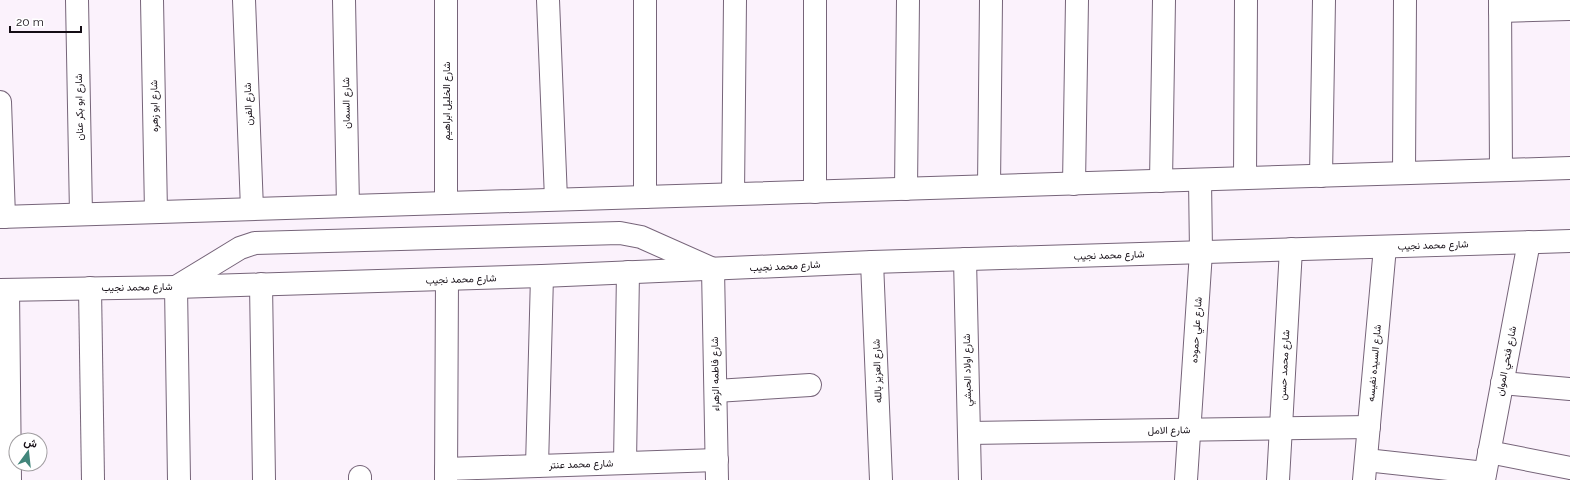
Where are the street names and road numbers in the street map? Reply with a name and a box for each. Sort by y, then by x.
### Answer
street label: شارع الخليل ابراهيم [441,62,453,140]
street label: شارع ابو بكر عنان [73,73,86,141]
street label: شارع السمان [340,77,353,129]
street label: شارع ابو زهره [148,80,161,132]
street label: شارع الفرن [242,82,255,126]
street label: شارع محمد نجيب [1397,238,1469,253]
street label: شارع محمد نجيب [1073,248,1145,263]
street label: شارع محمد نجيب [749,259,821,274]
street label: شارع محمد نجيب [425,272,497,287]
street label: شارع محمد نجيب [101,281,173,294]
street label: شارع علي حموده [1188,296,1207,364]
street label: شارع السيده نفيسه [1365,324,1384,402]
street label: شارع فتحي الموان [1494,325,1521,398]
street label: شارع محمد حسن [1277,329,1292,401]
street label: شارع اولاد الحبشي [961,333,976,407]
street label: شارع فاطمه الزهراء [709,336,722,411]
street label: شارع العزيز بالله [870,339,885,403]
street label: شارع الامل [1148,424,1191,437]
street label: شارع محمد عنتر [548,457,614,472]

